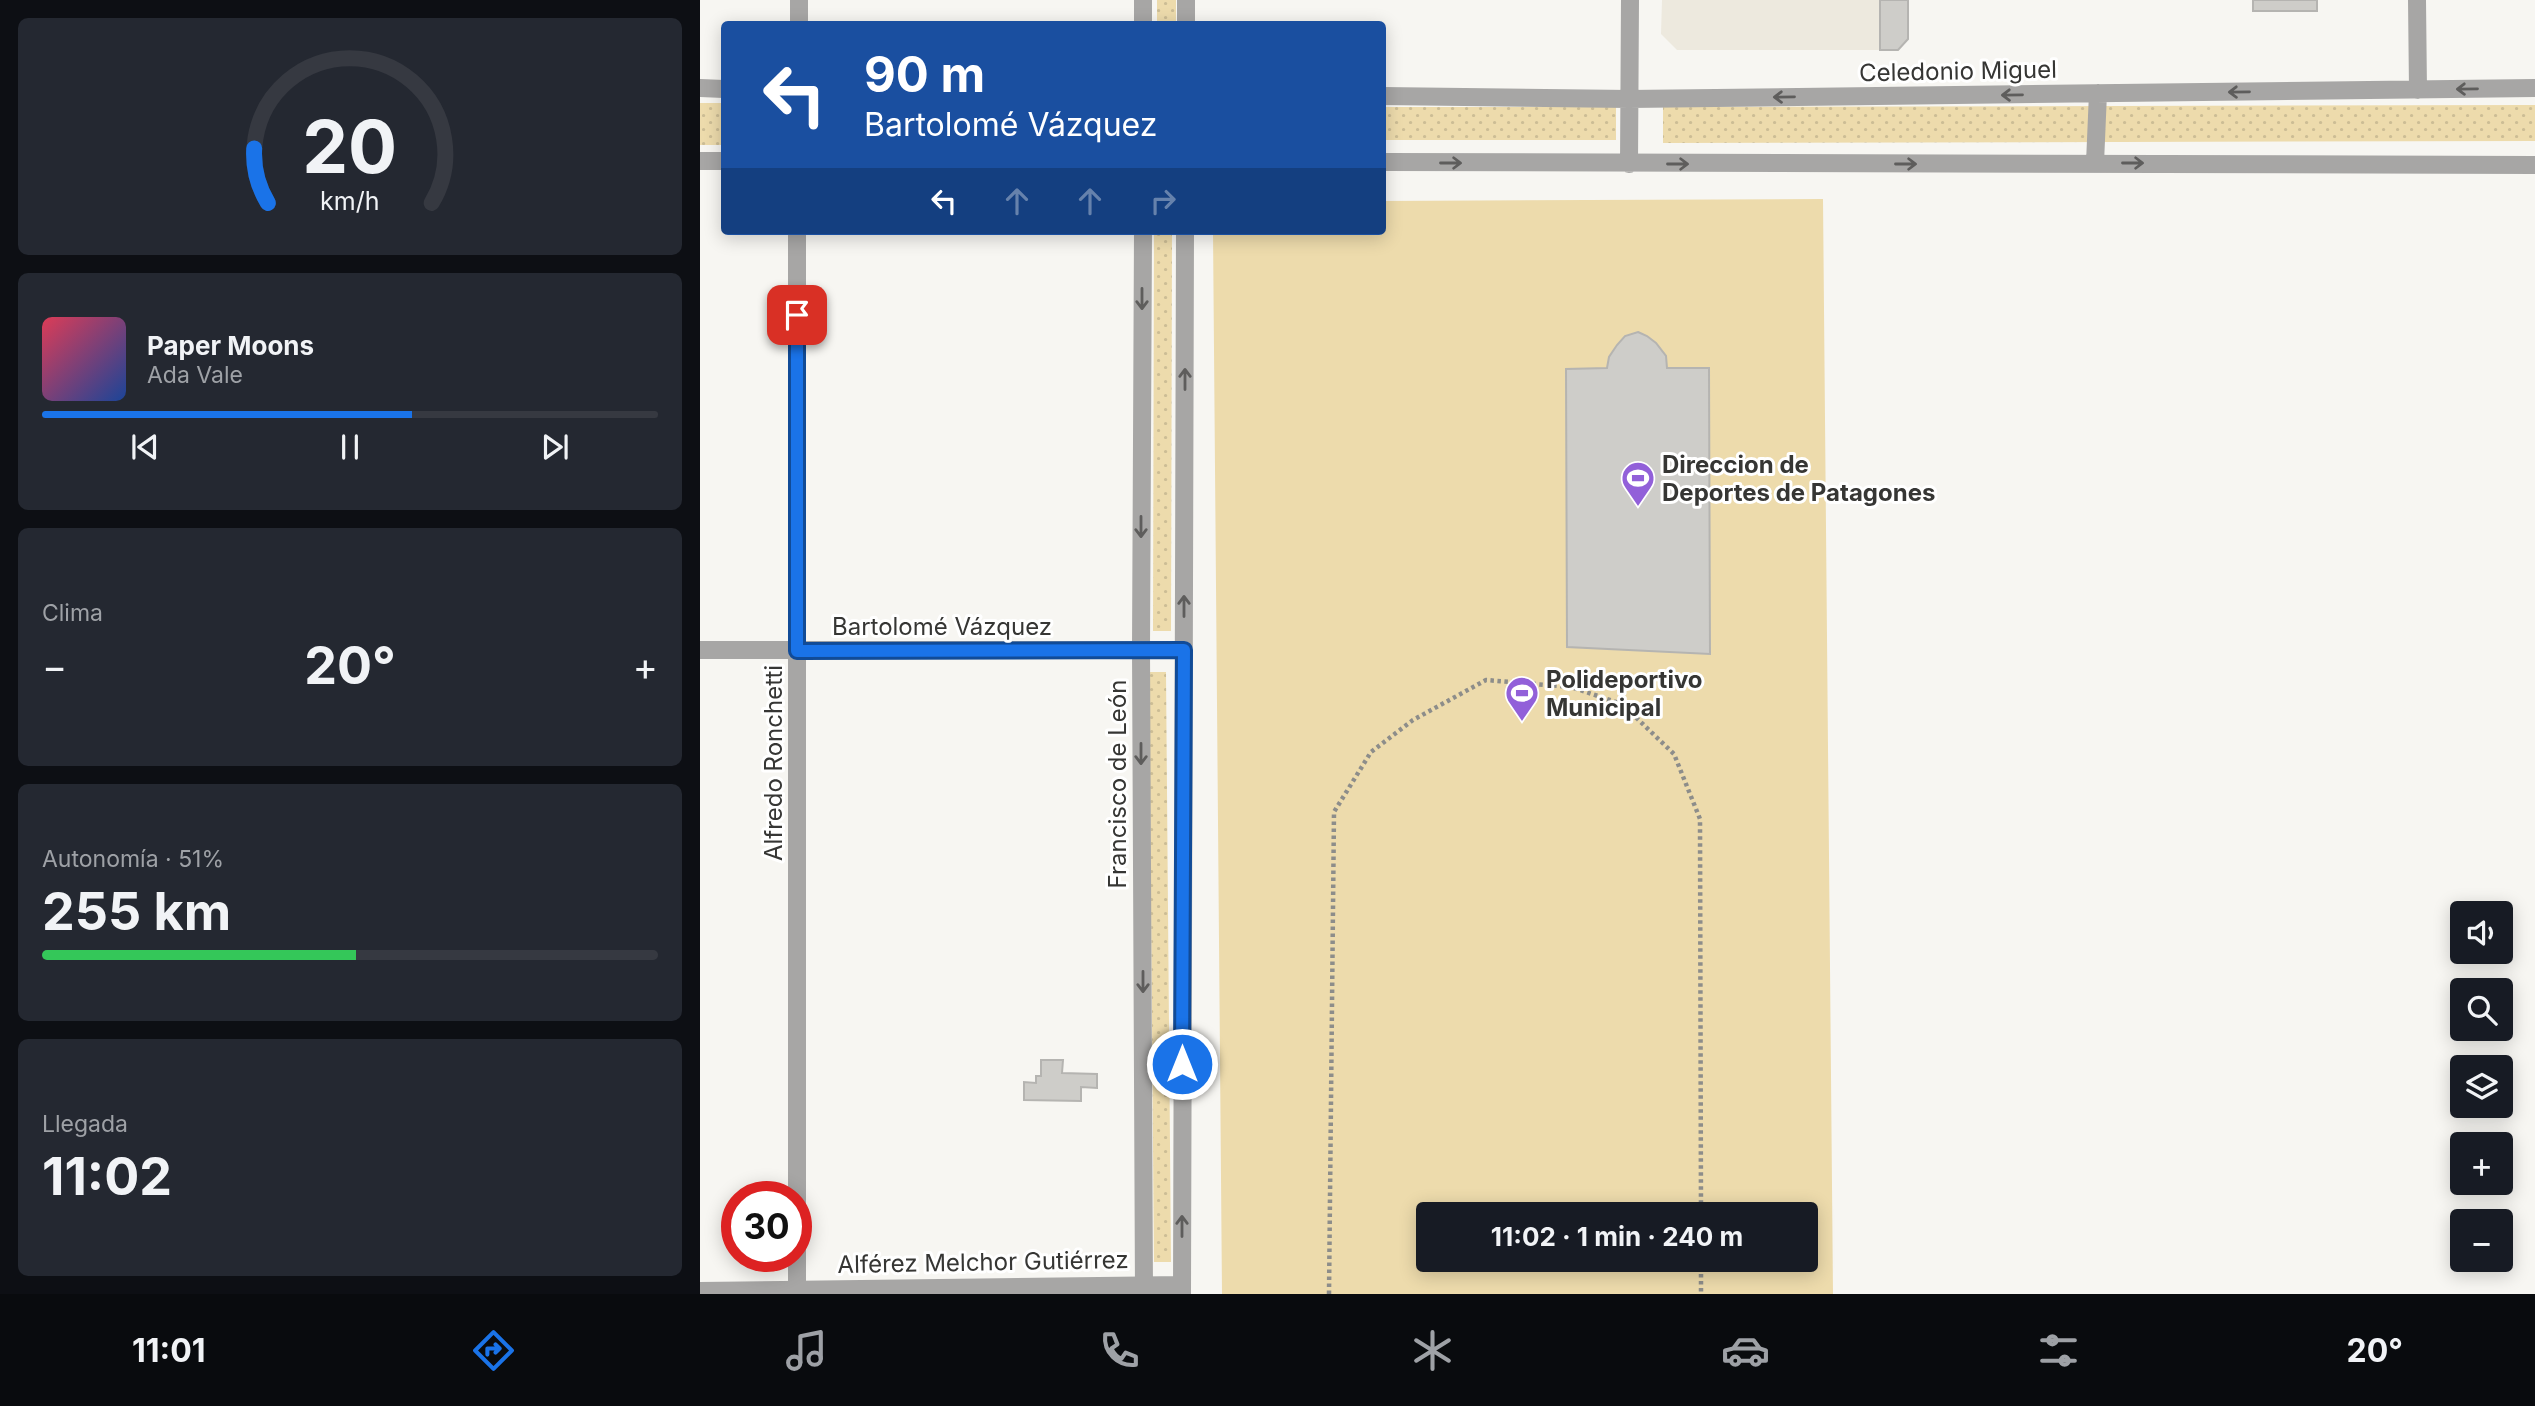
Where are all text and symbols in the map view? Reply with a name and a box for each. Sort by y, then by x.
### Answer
text: 90 m [864,45,985,104]
icon: left [749,49,840,140]
street label: Celedonio Miguel [1859,55,2057,87]
one-way arrow [2456,82,2479,96]
one-way arrow [2228,85,2251,99]
one-way arrow [2001,88,2024,101]
one-way arrow [1773,91,1796,104]
text: 20 [303,102,397,191]
text: Bartolomé Vázquez [864,105,1157,144]
one-way arrow [1439,156,1462,169]
one-way arrow [2121,156,2144,170]
one-way arrow [1666,157,1689,171]
one-way arrow [1894,157,1917,171]
icon: left [925,182,963,220]
icon: ahead [998,182,1036,220]
icon: ahead [1071,182,1109,220]
icon: right [1144,182,1182,220]
text: km/h [320,185,380,215]
pin [767,285,827,345]
one-way arrow [1136,287,1149,310]
icon: arrive [778,296,816,334]
text: Paper Moons [147,330,314,361]
text: Ada Vale [147,361,243,389]
one-way arrow [1178,368,1192,391]
icon: previous [126,428,164,466]
icon: pause [331,428,369,466]
icon: next [536,428,574,466]
place label: Direccion de Deportes de Patagones [1662,450,1935,507]
sports icon: Direccion de Deportes de Patagones [1619,459,1657,508]
one-way arrow [1134,515,1148,538]
one-way arrow [1177,595,1191,618]
text: Clima [42,599,103,627]
street label: Bartolomé Vázquez [832,612,1052,641]
text: 20° [304,634,396,697]
text: − [42,643,67,689]
text: + [633,643,658,689]
street label: Alfredo Ronchetti [759,665,788,861]
place label: Polideportivo Municipal [1546,665,1703,722]
sports icon: Polideportivo Municipal [1503,674,1541,723]
street label: Francisco de León [1103,680,1132,888]
one-way arrow [1134,742,1148,765]
text: Autonomía · 51% [42,845,224,873]
text: 255 km [42,880,231,943]
map controls [2450,901,2513,1272]
button: sound [2450,901,2513,964]
one-way arrow [1136,970,1150,993]
button: search [2450,978,2513,1041]
position arrow [1145,1027,1219,1101]
button: layers [2450,1055,2513,1118]
text: Llegada [42,1110,128,1138]
button: + [2450,1132,2513,1195]
text: 11:02 [42,1145,172,1208]
speed limit sign: 30 [721,1181,812,1272]
button: − [2450,1209,2513,1272]
one-way arrow [1175,1215,1189,1238]
text: 11:02 · 1 min · 240 m [1491,1221,1743,1252]
street label: Alférez Melchor Gutiérrez [837,1245,1129,1279]
icon: directions [469,1326,518,1375]
icon: music [782,1326,831,1375]
icon: phone [1095,1326,1144,1375]
icon: climate [1408,1326,1457,1375]
icon: car [1721,1326,1770,1375]
icon: filters [2034,1326,2083,1375]
text: 11:01 [132,1331,206,1370]
text: 20° [2347,1331,2403,1370]

